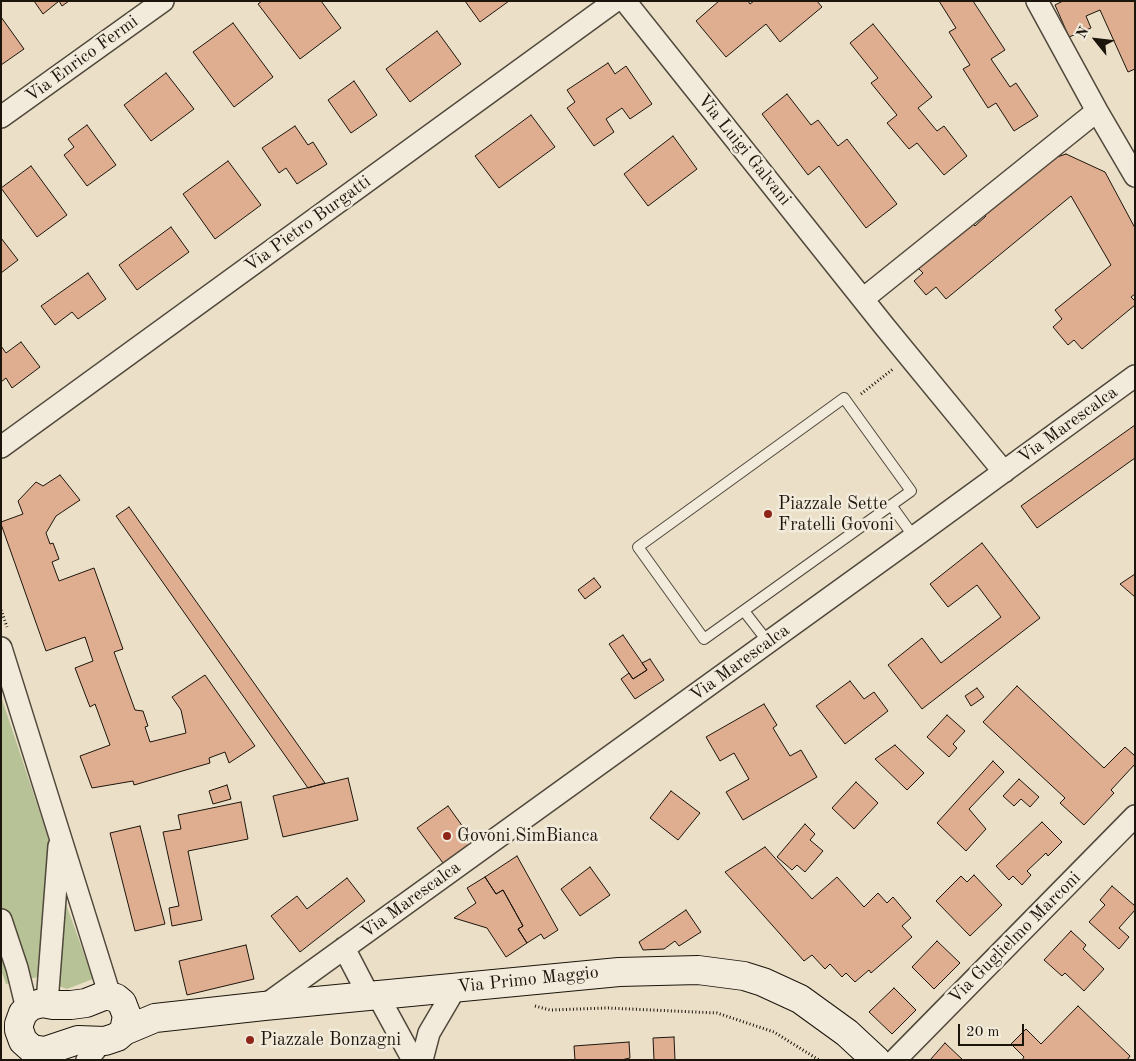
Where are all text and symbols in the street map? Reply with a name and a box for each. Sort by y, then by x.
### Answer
street label: Via Enrico Fermi [22,11,142,107]
north arrow [1071,15,1121,65]
text: N [1074,25,1092,41]
street label: Via Luigi Galvani [692,90,796,210]
street label: Via Pietro Burgatti [241,171,375,277]
street label: Via Marescalca [1014,382,1122,468]
place label: Piazzale Sette Fratelli Govoni [778,493,894,536]
marker: Piazzale Sette Fratelli Govoni [762,508,774,520]
street label: Via Marescalca [686,620,794,706]
place label: Govoni SimBianca [457,825,598,847]
marker: Govoni SimBianca [441,830,453,842]
street label: Via Marescalca [357,857,465,943]
street label: Via Guglielmo Marconi [944,867,1086,1009]
street label: Via Primo Maggio [456,962,600,998]
scale bar [961,1014,1027,1046]
text: 20 m [966,1025,1000,1040]
place label: Piazzale Bonzagni [260,1029,401,1051]
marker: Piazzale Bonzagni [244,1034,256,1046]

